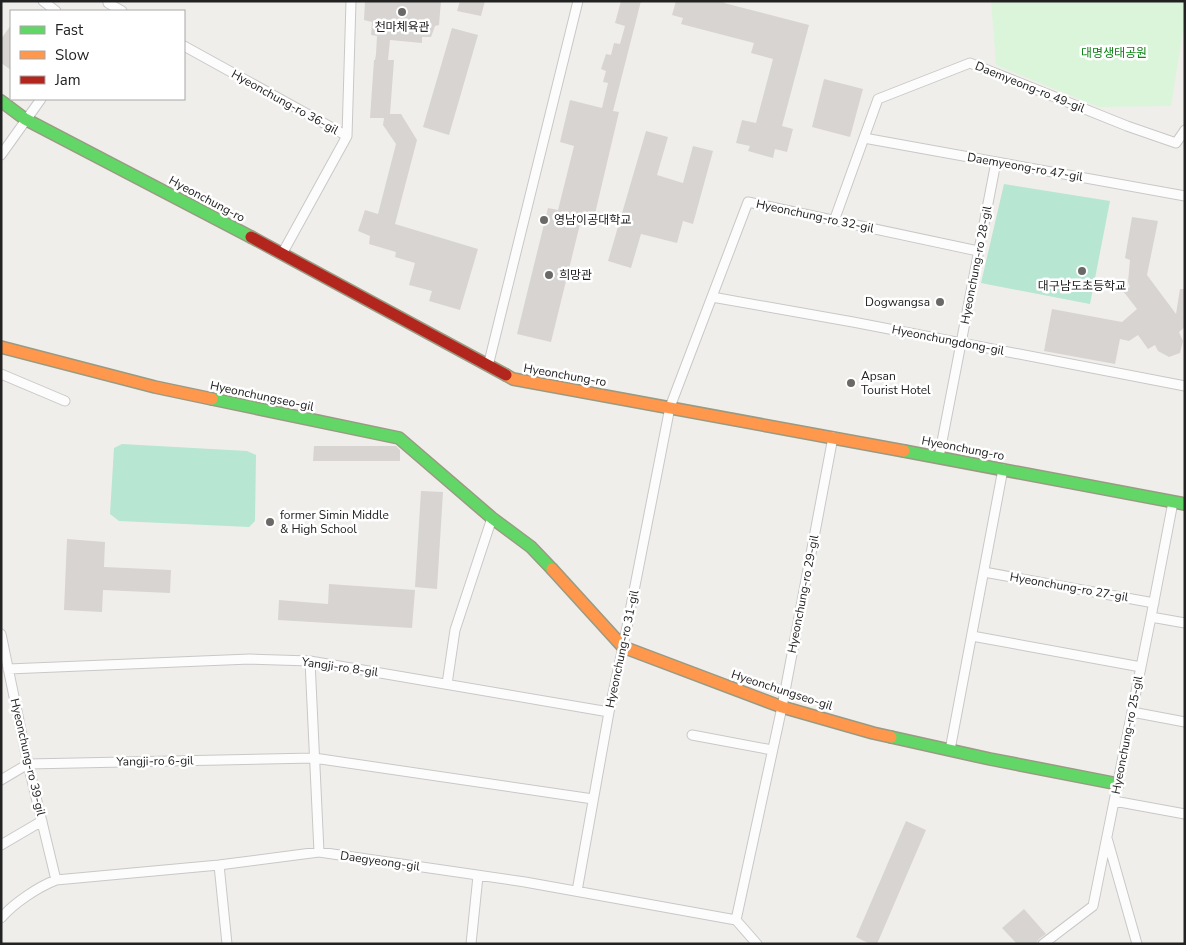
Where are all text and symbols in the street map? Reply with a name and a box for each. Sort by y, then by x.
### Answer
marker: 천마체육관 [396,6,408,18]
legend [10,10,185,100]
place label: 천마체육관 [374,19,430,35]
text: Fast [55,20,84,40]
text: Slow [55,45,90,65]
park label: 대명생태공원 [1081,45,1147,61]
street label: Daemyeong-ro 49-gil [973,58,1088,116]
street label: Hyeonchung-ro 36-gil [229,66,342,138]
text: Jam [54,70,81,90]
street label: Daemyeong-ro 47-gil [966,149,1084,185]
street label: Hyeonchung-ro [166,172,248,226]
street label: Hyeonchung-ro 32-gil [755,196,876,236]
street label: Hyeonchung-ro 28-gil [957,204,995,325]
place label: 영남이공대학교 [554,212,631,228]
marker: 영남이공대학교 [538,214,550,226]
marker: 대구남도초등학교 [1076,265,1088,277]
place label: 희망관 [559,267,592,283]
marker: 희망관 [543,269,555,281]
place label: 대구남도초등학교 [1038,278,1126,294]
place label: Dogwangsa [865,294,930,310]
marker: Dogwangsa [934,296,946,308]
street label: Hyeonchungdong-gil [890,321,1006,359]
street label: Hyeonchung-ro [522,360,608,390]
place label: Apsan Tourist Hotel [861,368,931,398]
street label: Hyeonchungseo-gil [209,377,316,415]
marker: Apsan Tourist Hotel [845,377,857,389]
street label: Hyeonchung-ro [920,432,1006,464]
place label: former Simin Middle & High School [280,507,389,537]
marker: former Simin Middle & High School [264,516,276,528]
street label: Hyeonchung-ro 29-gil [784,533,822,654]
street label: Hyeonchung-ro 27-gil [1008,569,1130,605]
street label: Hyeonchung-ro 31-gil [602,588,642,709]
street label: Yangji-ro 8-gil [300,654,380,680]
street label: Hyeonchungseo-gil [729,666,835,714]
street label: Hyeonchung-ro 25-gil [1108,674,1146,795]
street label: Hyeonchung-ro 39-gil [7,697,49,818]
street label: Yangji-ro 6-gil [115,752,194,770]
street label: Daegyeong-gil [339,847,421,875]

